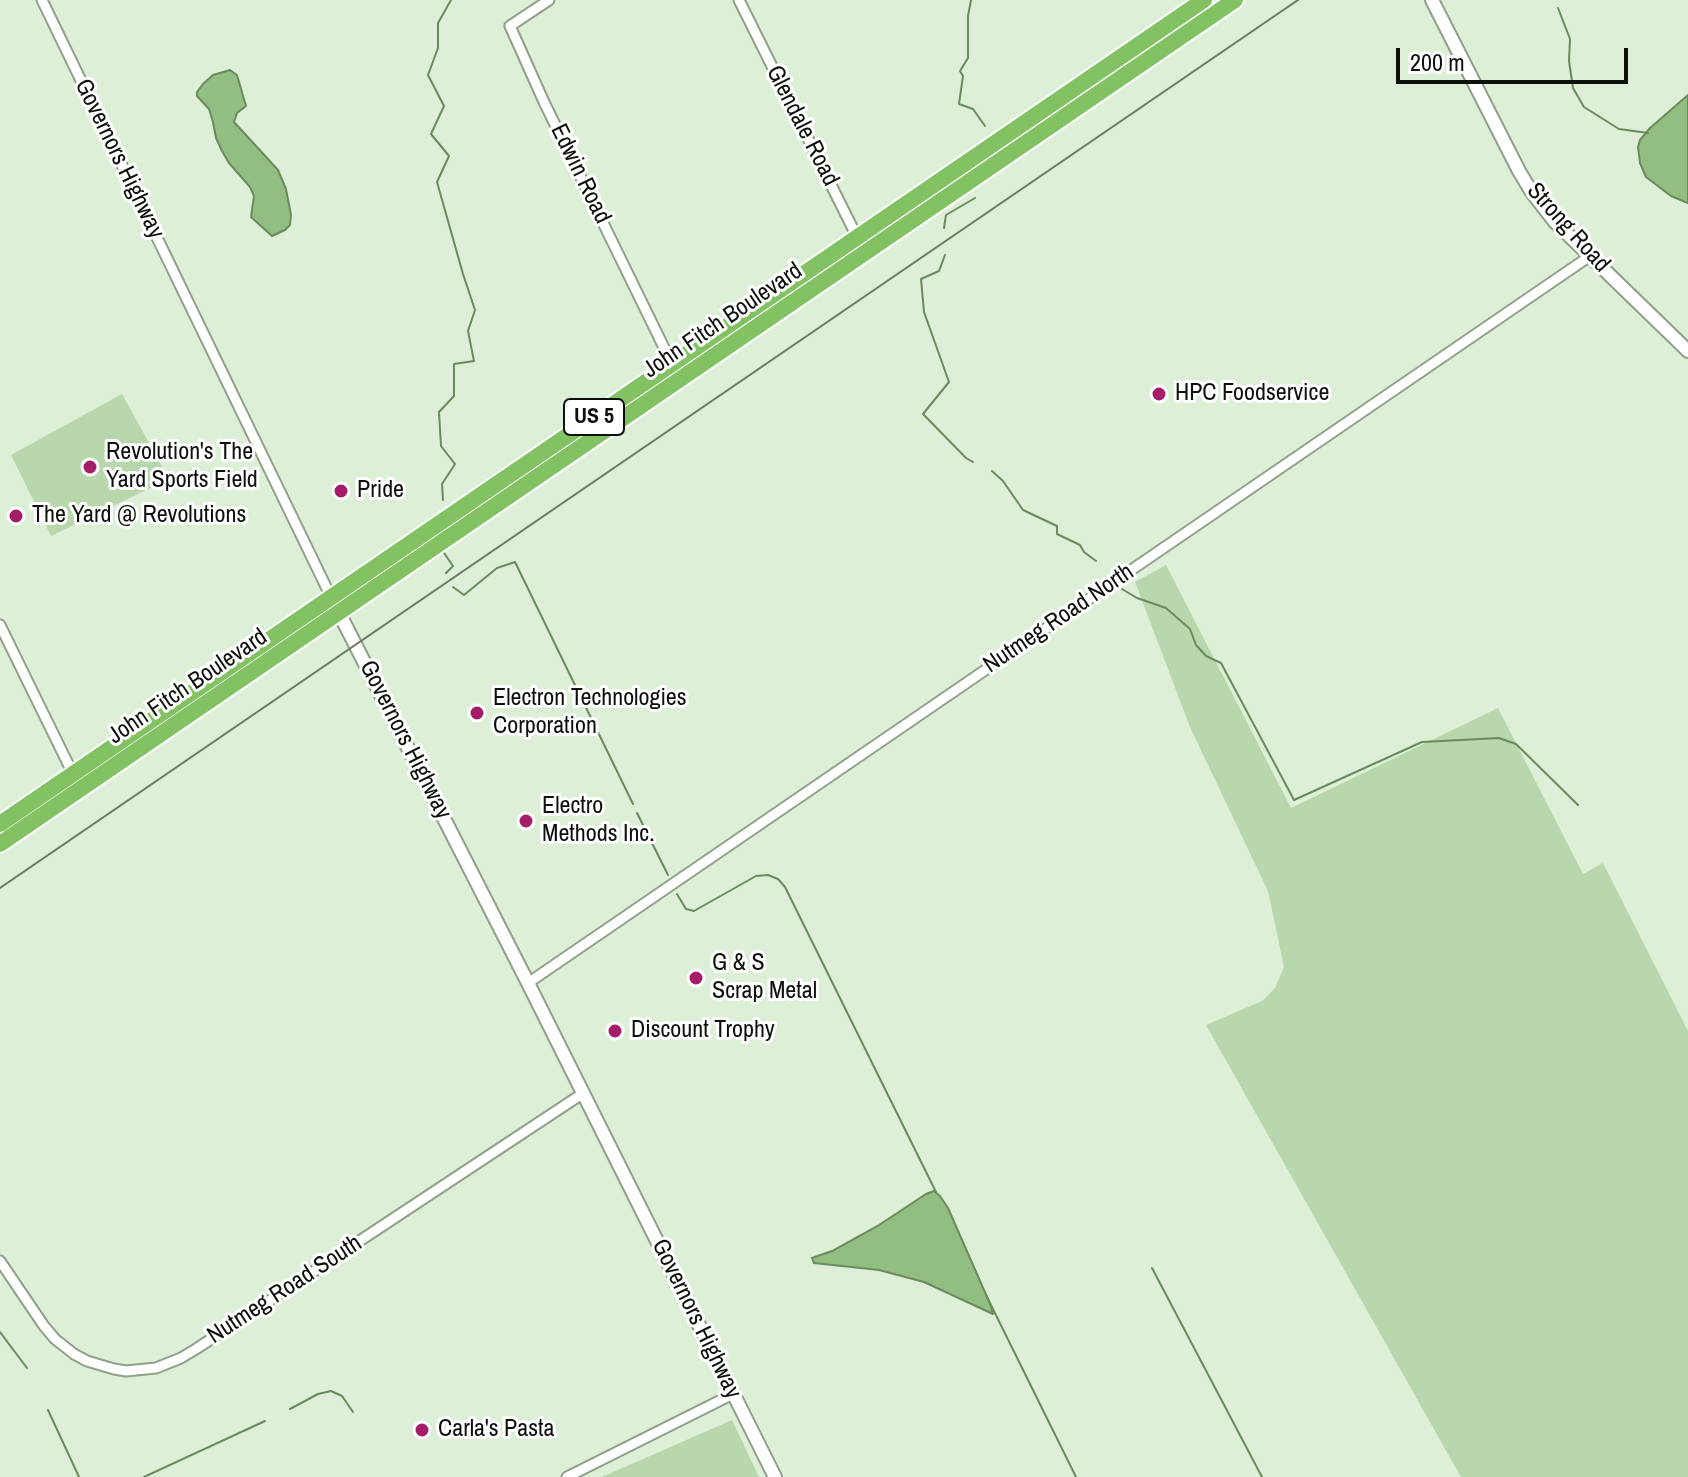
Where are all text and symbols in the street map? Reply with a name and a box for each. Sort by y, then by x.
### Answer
scale bar [1400,32,1632,82]
text: 200 m [1410,46,1465,78]
street label: Glendale Road [759,61,845,191]
street label: Governors Highway [68,75,170,243]
street label: Edwin Road [544,120,616,228]
street label: Strong Road [1520,177,1616,279]
street label: John Fitch Boulevard [638,257,808,385]
place label: HPC Foodservice [1175,380,1329,408]
marker: HPC Foodservice [1150,385,1168,403]
road number: US 5 [564,399,624,435]
place label: Revolution's The Yard Sports Field [106,439,258,495]
marker: Revolution's The Yard Sports Field [81,458,99,476]
place label: Pride [357,477,404,505]
marker: Pride [332,482,350,500]
place label: The Yard @ Revolutions [32,502,246,530]
marker: The Yard @ Revolutions [7,507,25,525]
street label: Nutmeg Road North [978,558,1140,680]
street label: John Fitch Boulevard [103,623,273,751]
street label: Governors Highway [353,656,457,824]
place label: Electron Technologies Corporation [493,685,687,741]
marker: Electron Technologies Corporation [468,704,486,722]
place label: Electro Methods Inc. [542,793,655,849]
marker: Electro Methods Inc. [517,812,535,830]
place label: G & S Scrap Metal [712,950,817,1006]
marker: G & S Scrap Metal [687,969,705,987]
place label: Discount Trophy [631,1017,775,1045]
marker: Discount Trophy [606,1022,624,1040]
street label: Nutmeg Road South [202,1229,368,1351]
street label: Governors Highway [645,1235,747,1403]
place label: Carla's Pasta [438,1416,554,1444]
marker: Carla's Pasta [413,1421,431,1439]

